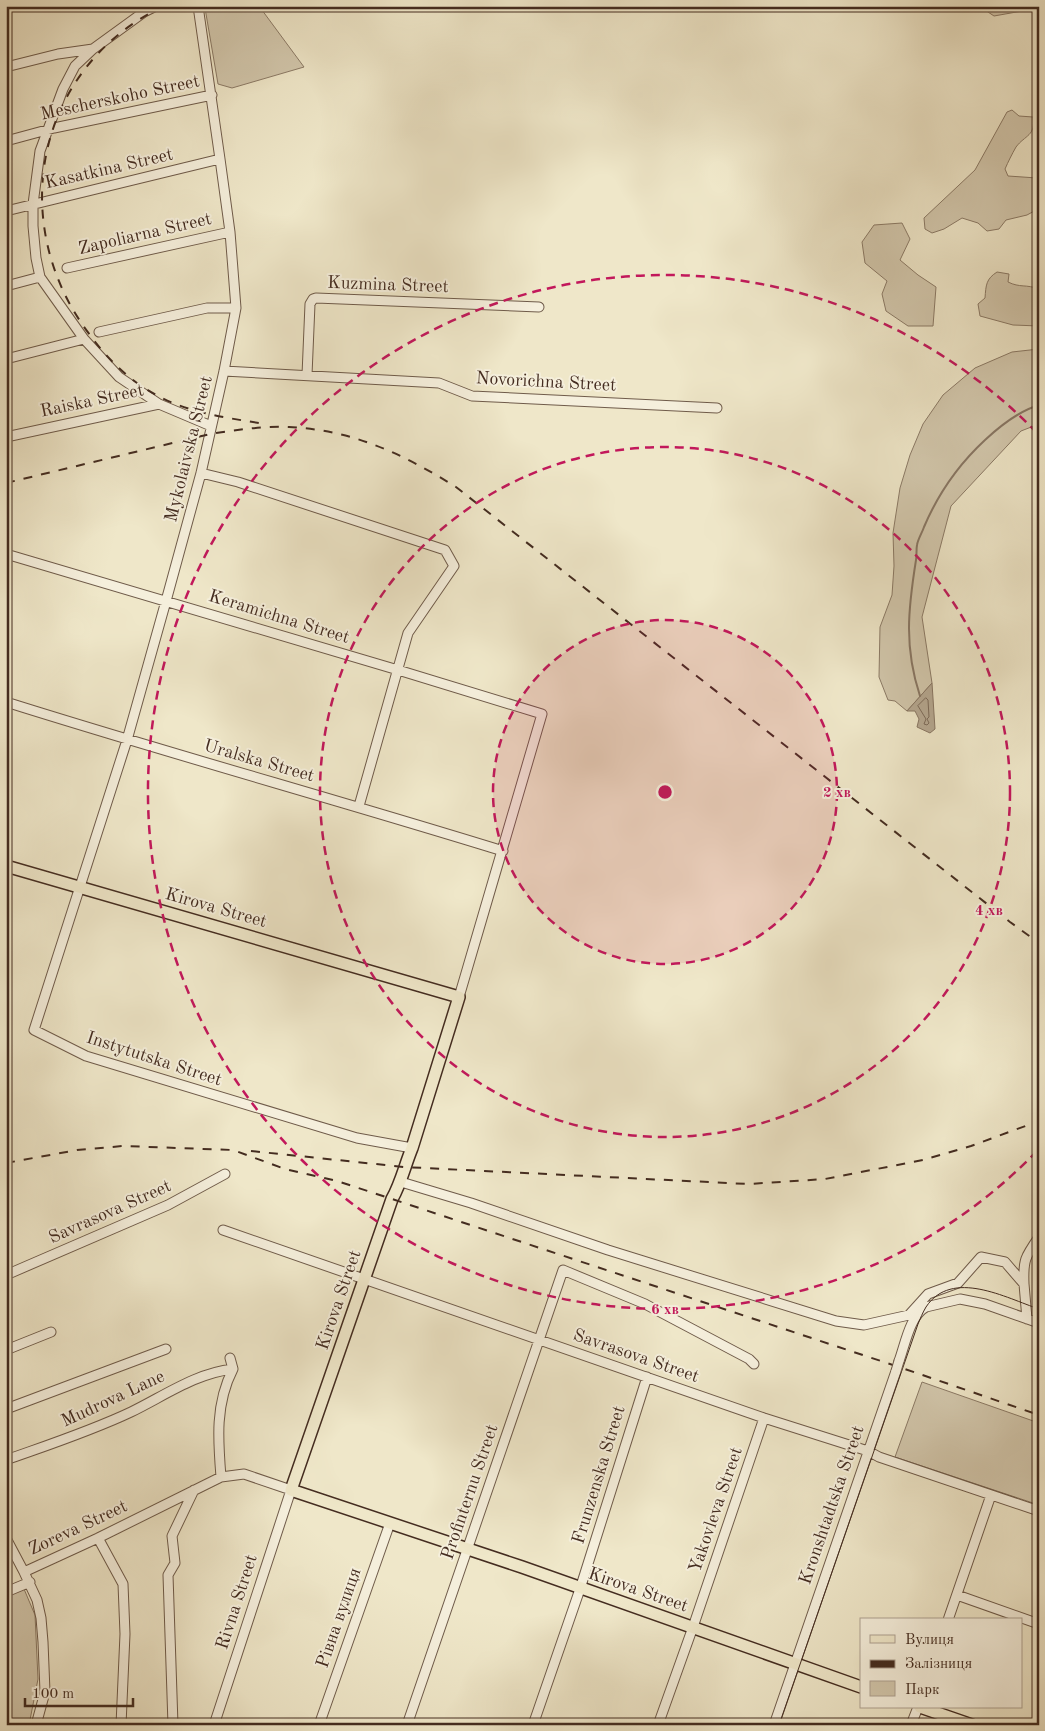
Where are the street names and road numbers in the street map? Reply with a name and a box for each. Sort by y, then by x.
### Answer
street label: Mescherskoho Street [39,72,201,124]
street label: Kasatkina Street [43,145,175,193]
street label: Zapoliarna Street [77,210,213,258]
street label: Kuzmina Street [327,274,449,296]
street label: Novorichna Street [475,369,617,395]
street label: Mykolaivska Street [162,374,216,524]
street label: Raiska Street [39,381,145,421]
street label: Keramichna Street [206,587,352,647]
street label: Uralska Street [202,737,316,785]
street label: Kirova Street [163,885,269,931]
street label: Instytutska Street [84,1029,224,1089]
street label: Savrasova Street [46,1177,174,1247]
street label: Kirova Street [313,1248,365,1352]
street label: Savrasova Street [571,1326,701,1386]
street label: Mudrova Lane [59,1367,167,1431]
street label: Frunzenska Street [569,1404,629,1546]
street label: Profinternu Street [438,1422,502,1562]
street label: Kronshtadtska Street [796,1423,868,1587]
street label: Yakovleva Street [686,1445,746,1575]
street label: Zoreva Street [26,1497,130,1559]
street label: Rivna Street [213,1552,261,1652]
street label: Kirova Street [586,1564,690,1616]
street label: Рівна вулиця [313,1566,365,1670]

